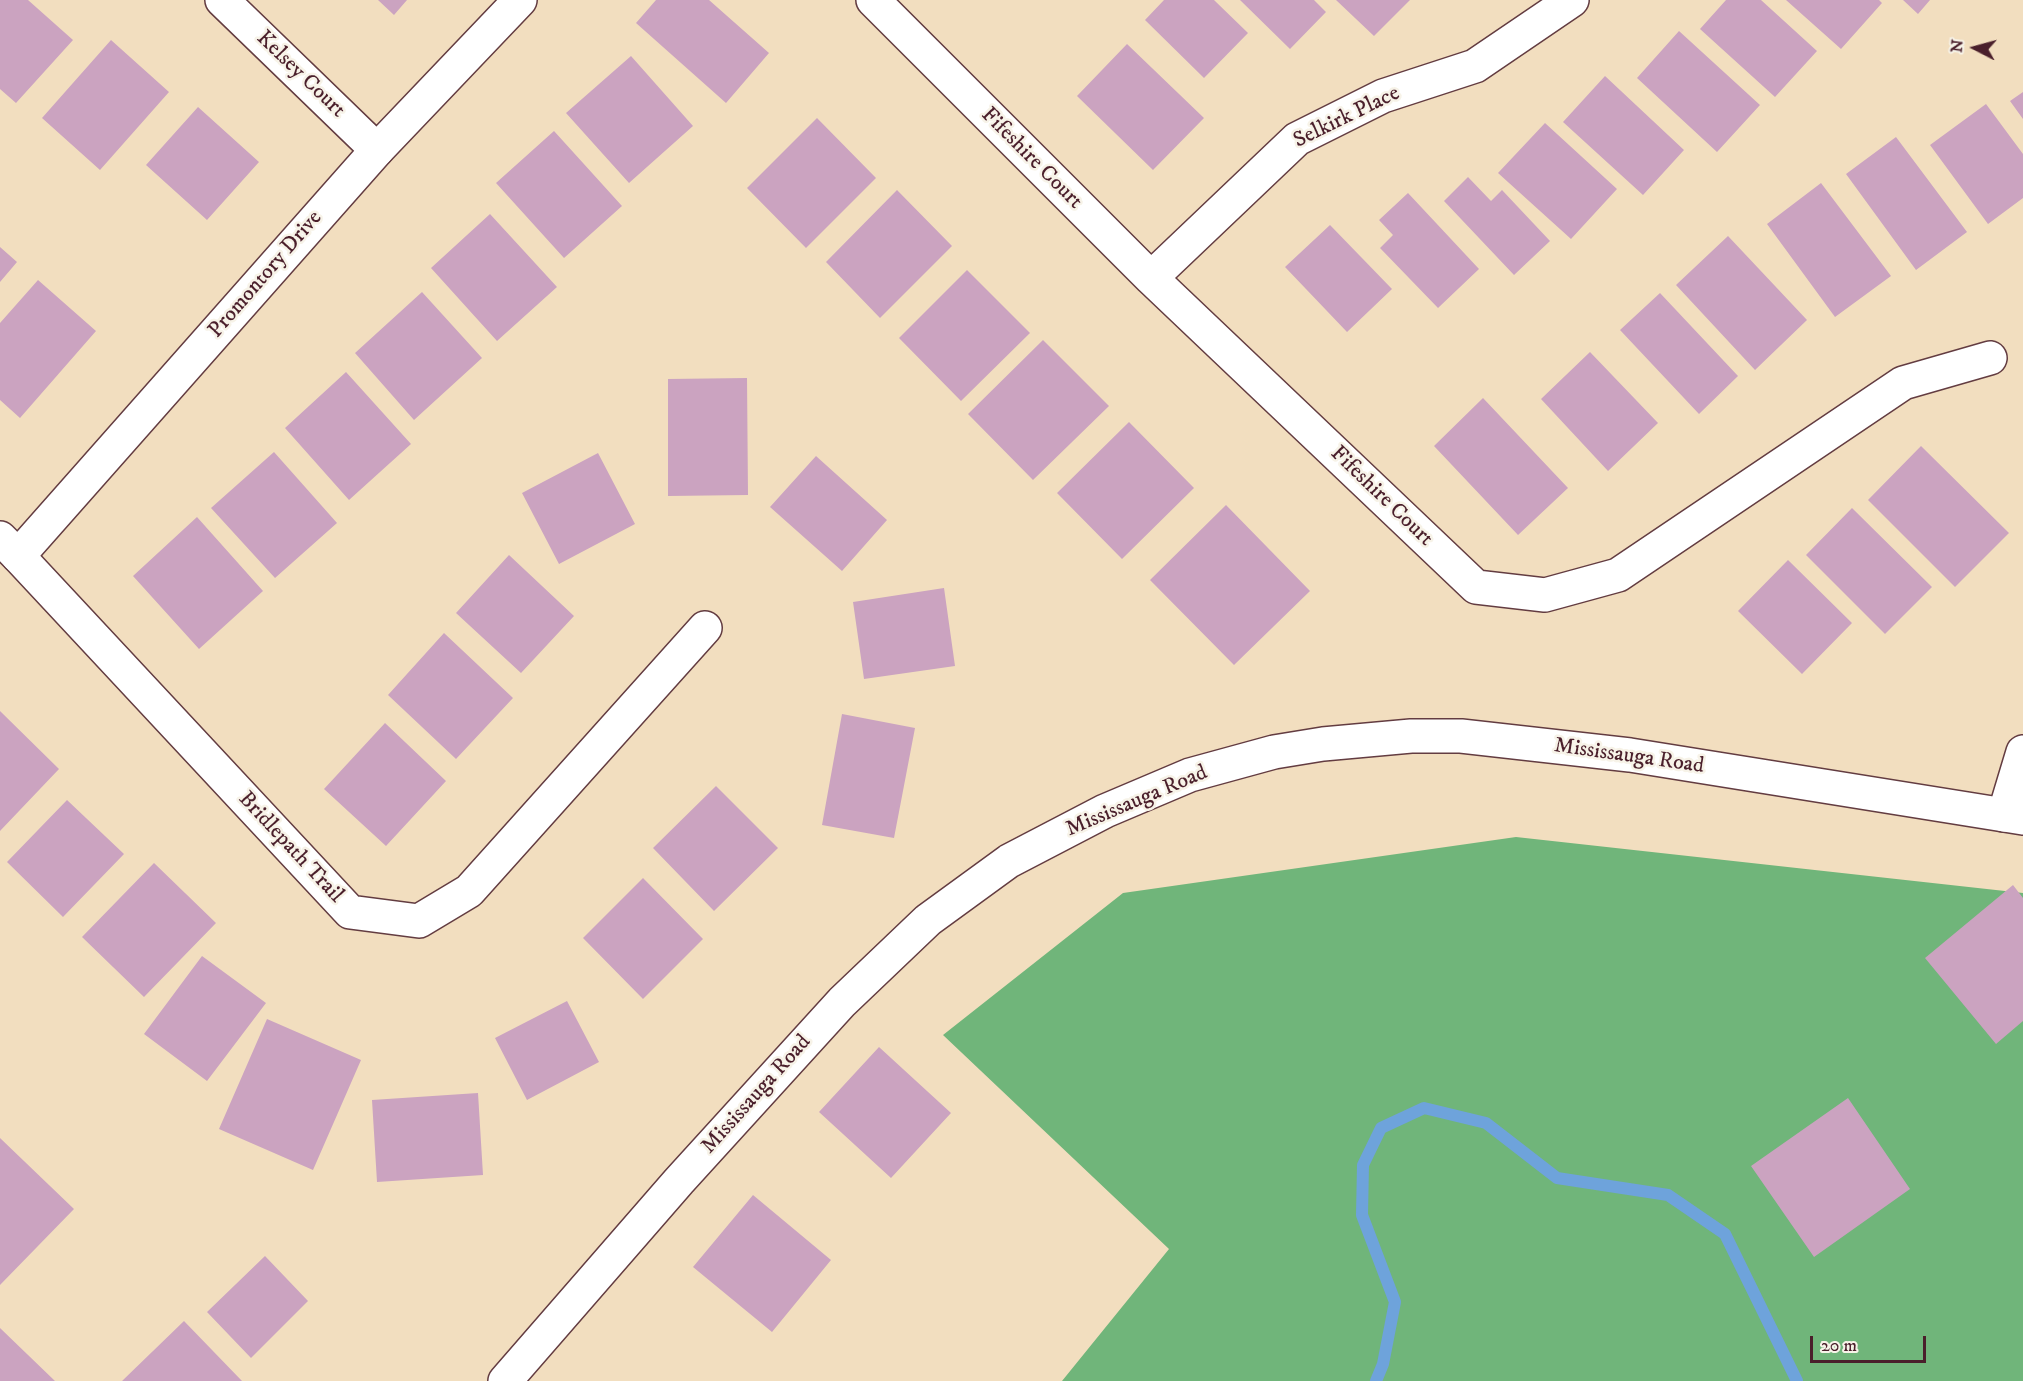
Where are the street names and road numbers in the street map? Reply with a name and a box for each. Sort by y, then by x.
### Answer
street label: Kelsey Court [250,26,350,124]
street label: Selkirk Place [1290,81,1404,155]
street label: Fifeshire Court [975,103,1087,215]
street label: Promontory Drive [203,206,329,344]
street label: Fifeshire Court [1324,441,1438,553]
street label: Mississauga Road [1552,733,1706,781]
street label: Mississauga Road [1062,760,1212,844]
street label: Bridlepath Trail [232,787,348,909]
street label: Mississauga Road [697,1030,817,1160]

